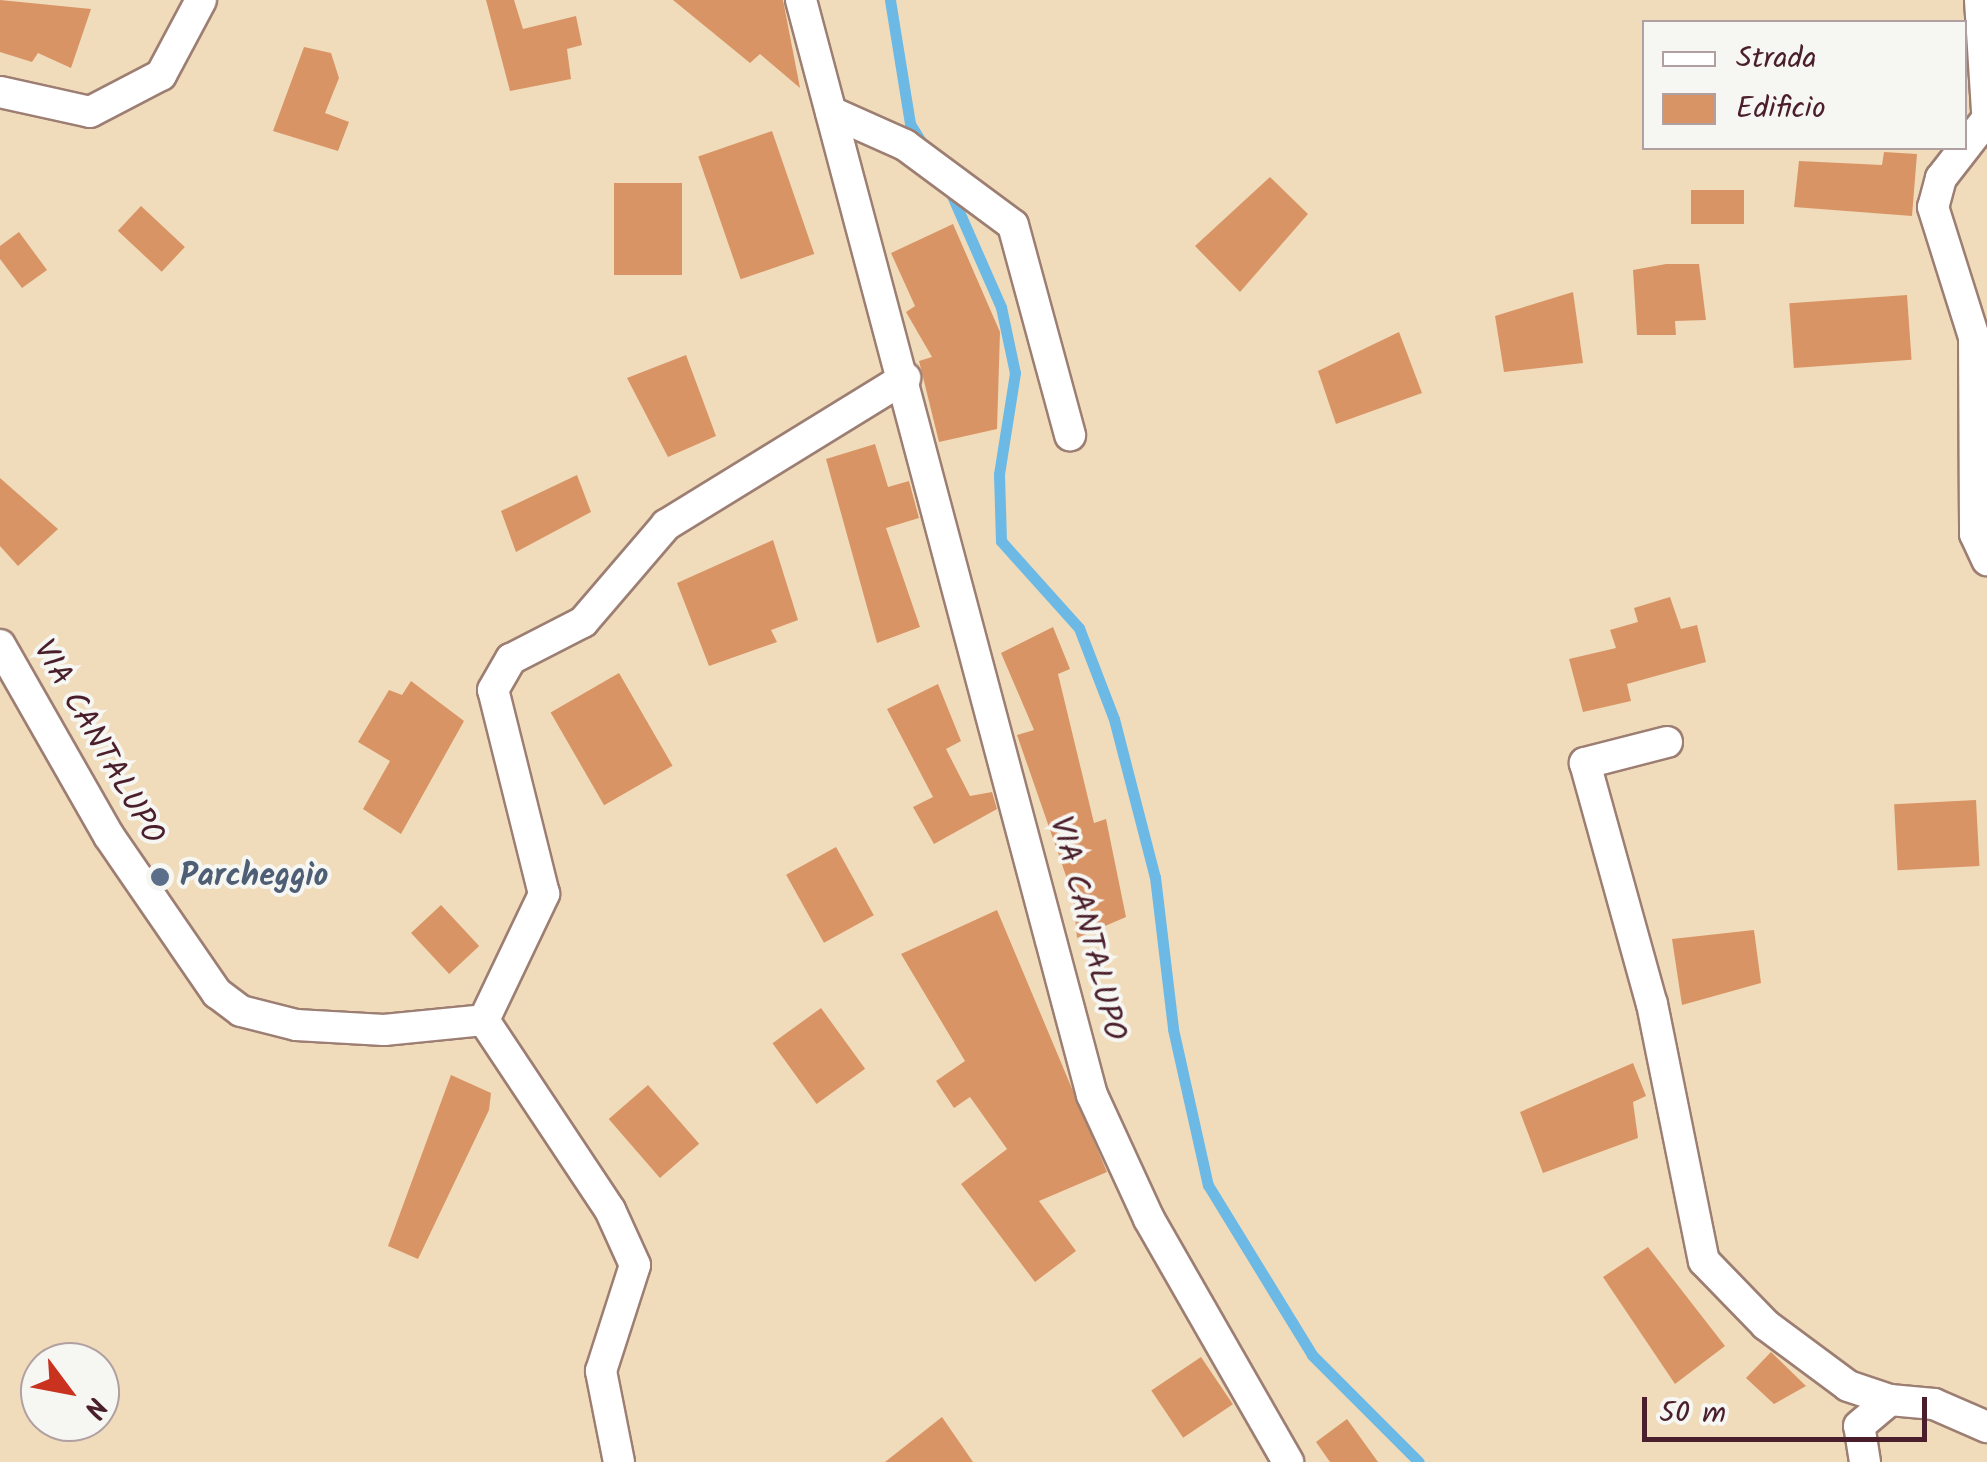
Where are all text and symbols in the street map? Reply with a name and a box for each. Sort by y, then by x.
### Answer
legend [1642,20,1967,150]
text: Strada [1736,35,1817,83]
text: Edificio [1736,85,1826,133]
street label: VIA CANTALUPO [23,634,171,852]
street label: VIA CANTALUPO [1040,813,1132,1045]
place label: Parcheggio [180,858,328,896]
marker: Parcheggio [149,866,171,888]
north arrow [20,1342,120,1442]
scale bar [1647,1377,1932,1439]
text: N [70,1388,118,1427]
text: 50 m [1659,1390,1726,1438]

